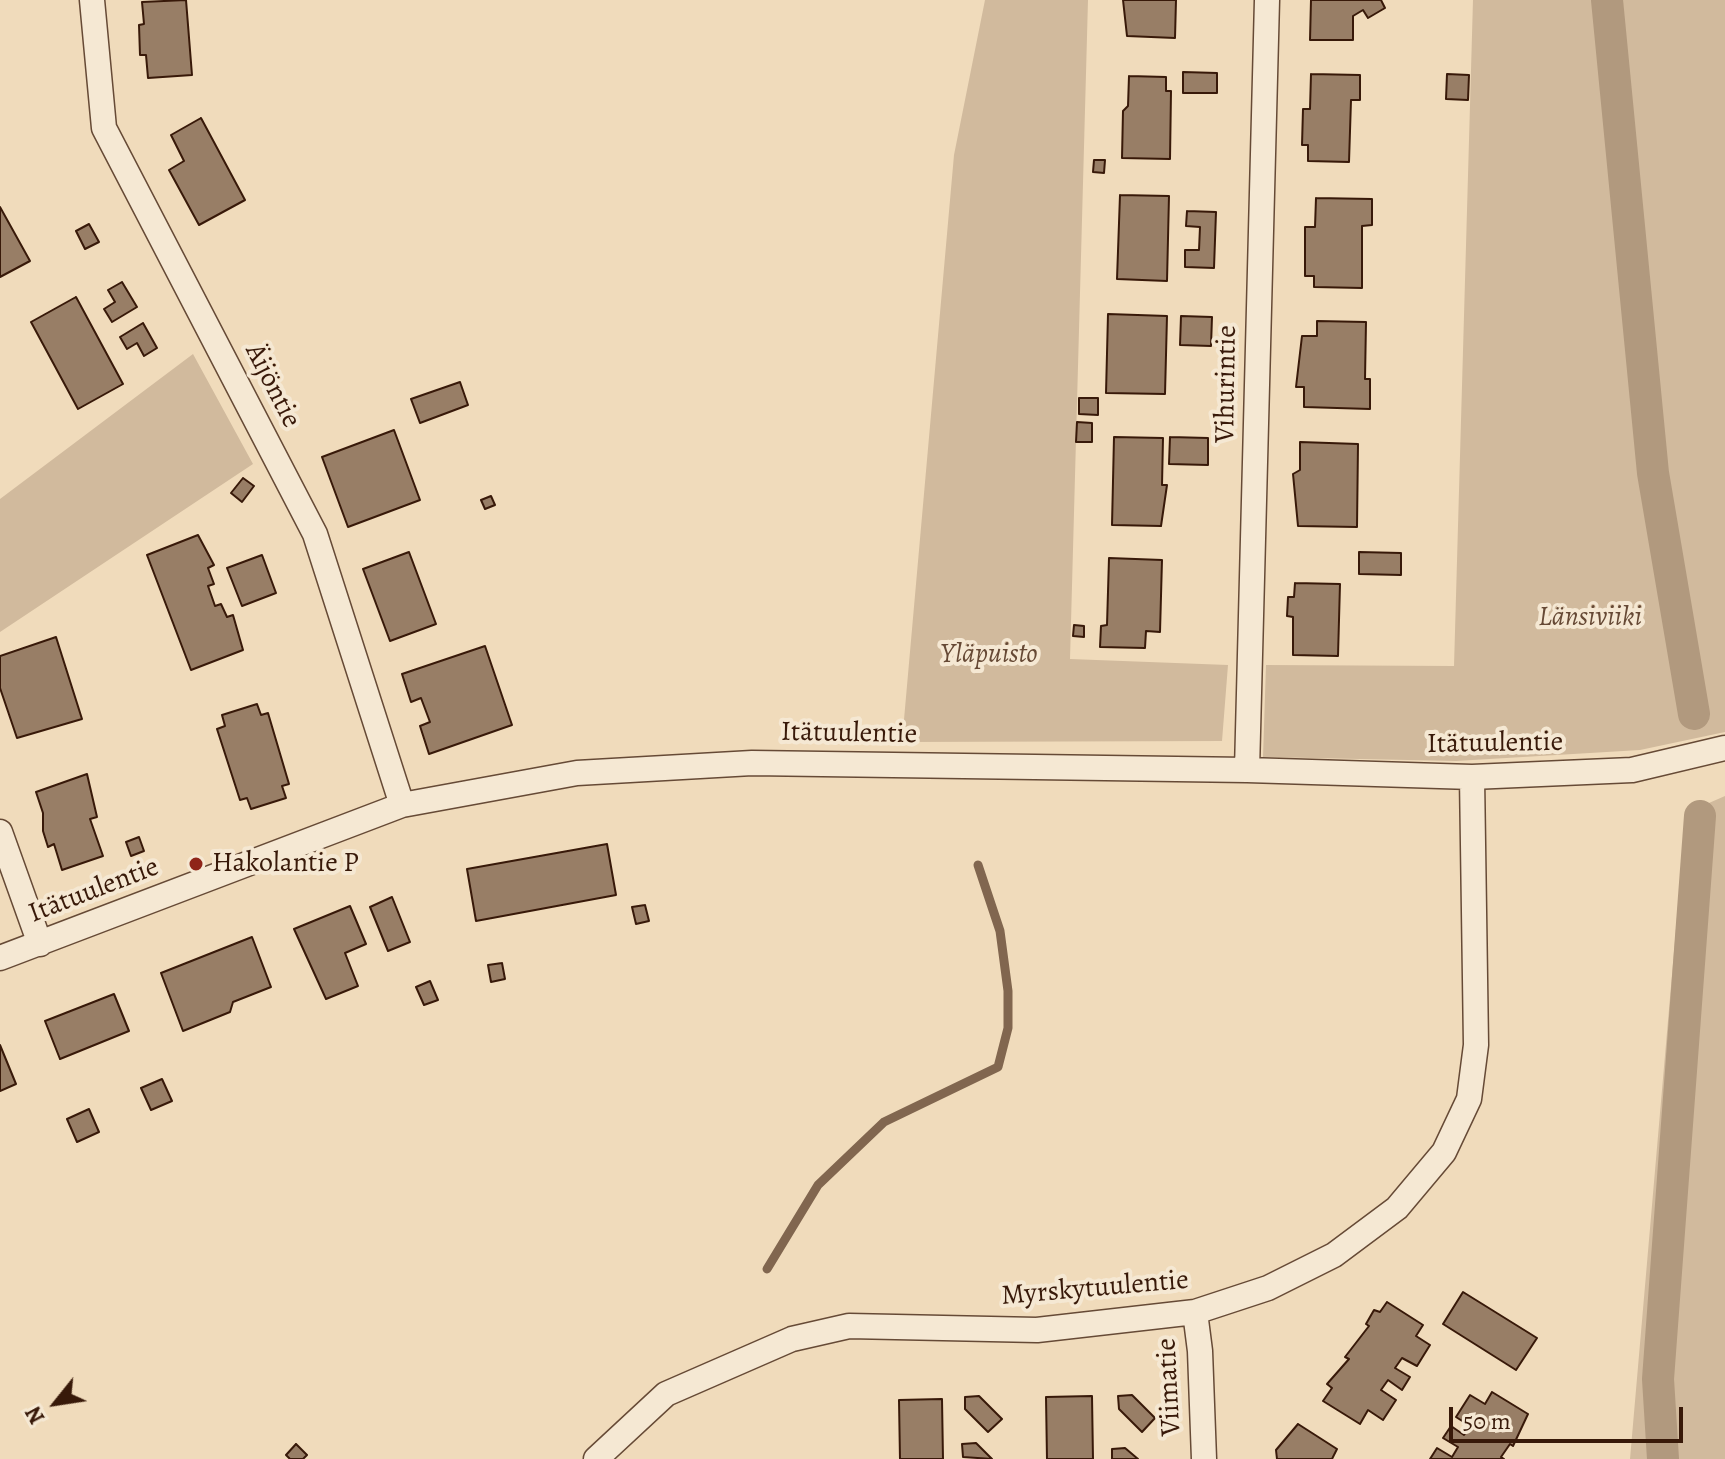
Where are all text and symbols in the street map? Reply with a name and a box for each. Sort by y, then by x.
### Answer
street label: Vihurintie [1209,325,1245,443]
street label: Äijöntie [237,338,307,434]
park label: Länsiviiki [1538,601,1642,635]
park label: Yläpuisto [940,638,1038,672]
street label: Itätuulentie [781,716,917,752]
street label: Itätuulentie [1427,726,1563,762]
place label: Hakolantie P [212,847,359,881]
street label: Itätuulentie [24,851,164,931]
marker: Hakolantie P [187,855,205,873]
street label: Myrskytuulentie [1000,1264,1190,1314]
street label: Viimatie [1151,1337,1189,1437]
north arrow [16,1363,96,1443]
scale bar [1453,1391,1687,1441]
text: N [18,1401,52,1429]
text: 50 m [1463,1405,1511,1437]

